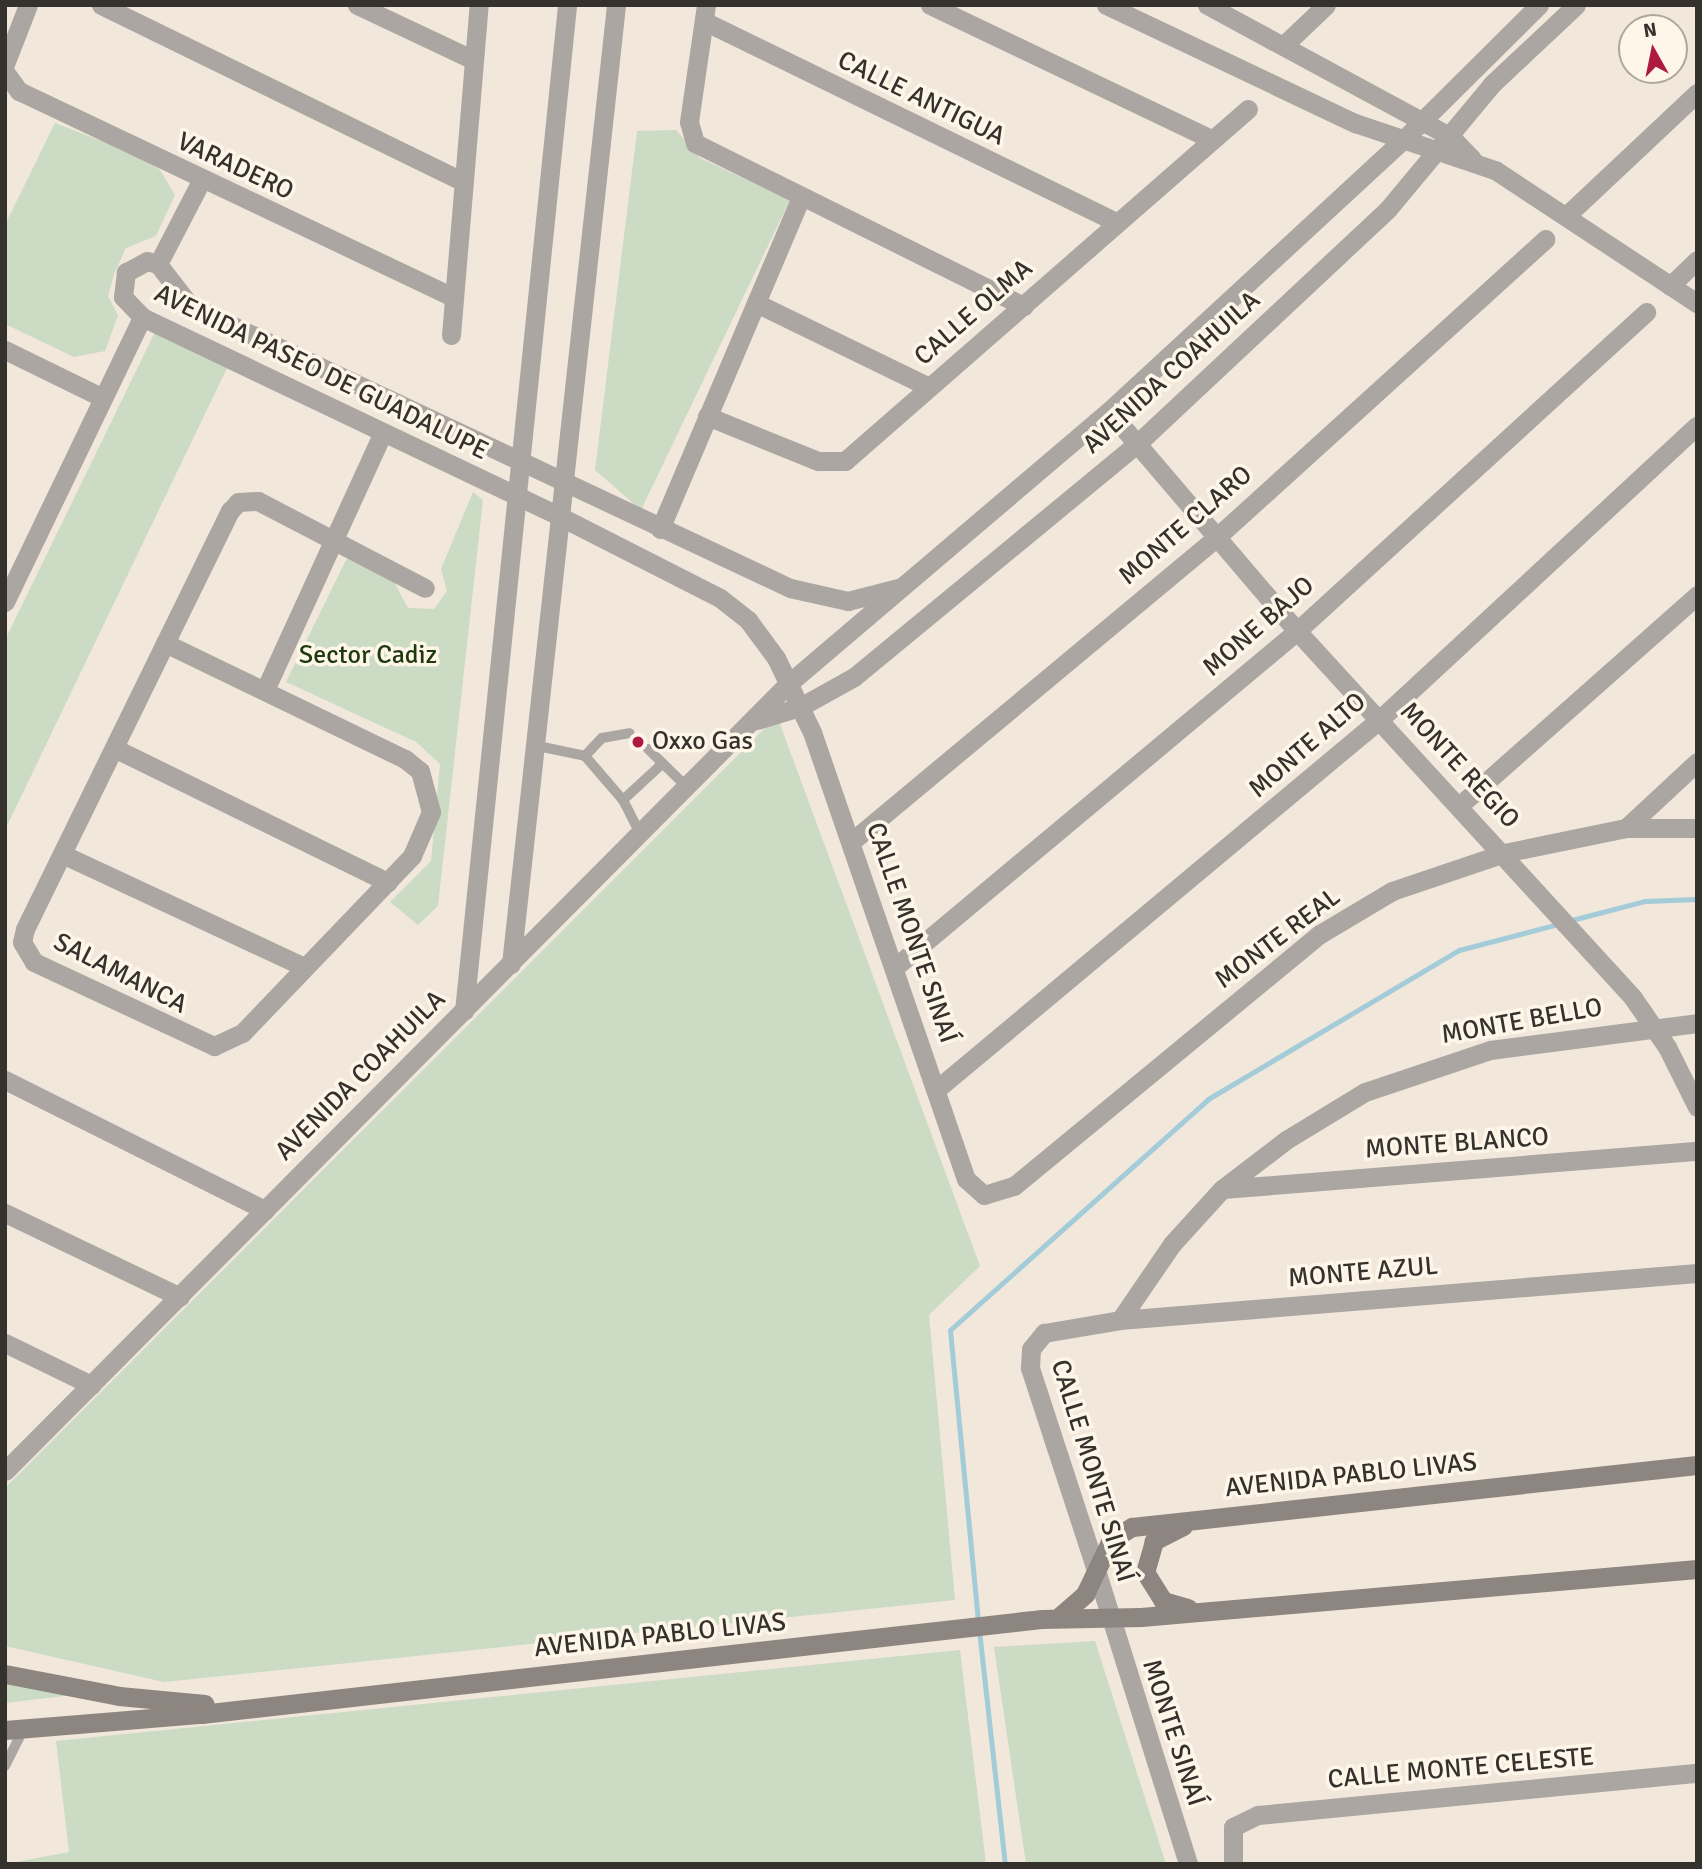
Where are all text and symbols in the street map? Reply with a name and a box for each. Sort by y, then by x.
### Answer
north arrow [1618,14,1688,84]
text: N [1642,17,1658,43]
street label: CALLE ANTIGUA [832,45,1010,153]
street label: VARADERO [172,126,298,208]
street label: CALLE OLMA [909,253,1039,373]
street label: AVENIDA PASEO DE GUADALUPE [149,278,493,468]
street label: AVENIDA COAHUILA [1077,285,1267,461]
street label: MONTE CLARO [1113,460,1259,592]
street label: MONE BAJO [1197,570,1321,684]
park label: Sector Cadiz [299,640,437,672]
street label: MONTE ALTO [1243,687,1373,805]
street label: MONTE REGIO [1393,697,1525,835]
place label: Oxxo Gas [652,726,753,758]
marker: Oxxo Gas [630,734,646,750]
street label: CALLE MONTE SINAÍ [859,819,963,1047]
street label: MONTE REAL [1209,882,1347,996]
street label: SALAMANCA [48,927,192,1021]
street label: AVENIDA COAHUILA [269,984,453,1168]
street label: MONTE BELLO [1439,993,1605,1051]
street label: MONTE BLANCO [1364,1122,1550,1166]
street label: MONTE AZUL [1287,1251,1439,1295]
street label: CALLE MONTE SINAÍ [1043,1356,1141,1586]
street label: AVENIDA PABLO LIVAS [1224,1447,1478,1505]
street label: AVENIDA PABLO LIVAS [533,1607,787,1665]
street label: MONTE SINAÍ [1135,1656,1211,1810]
street label: CALLE MONTE CELESTE [1326,1742,1596,1796]

